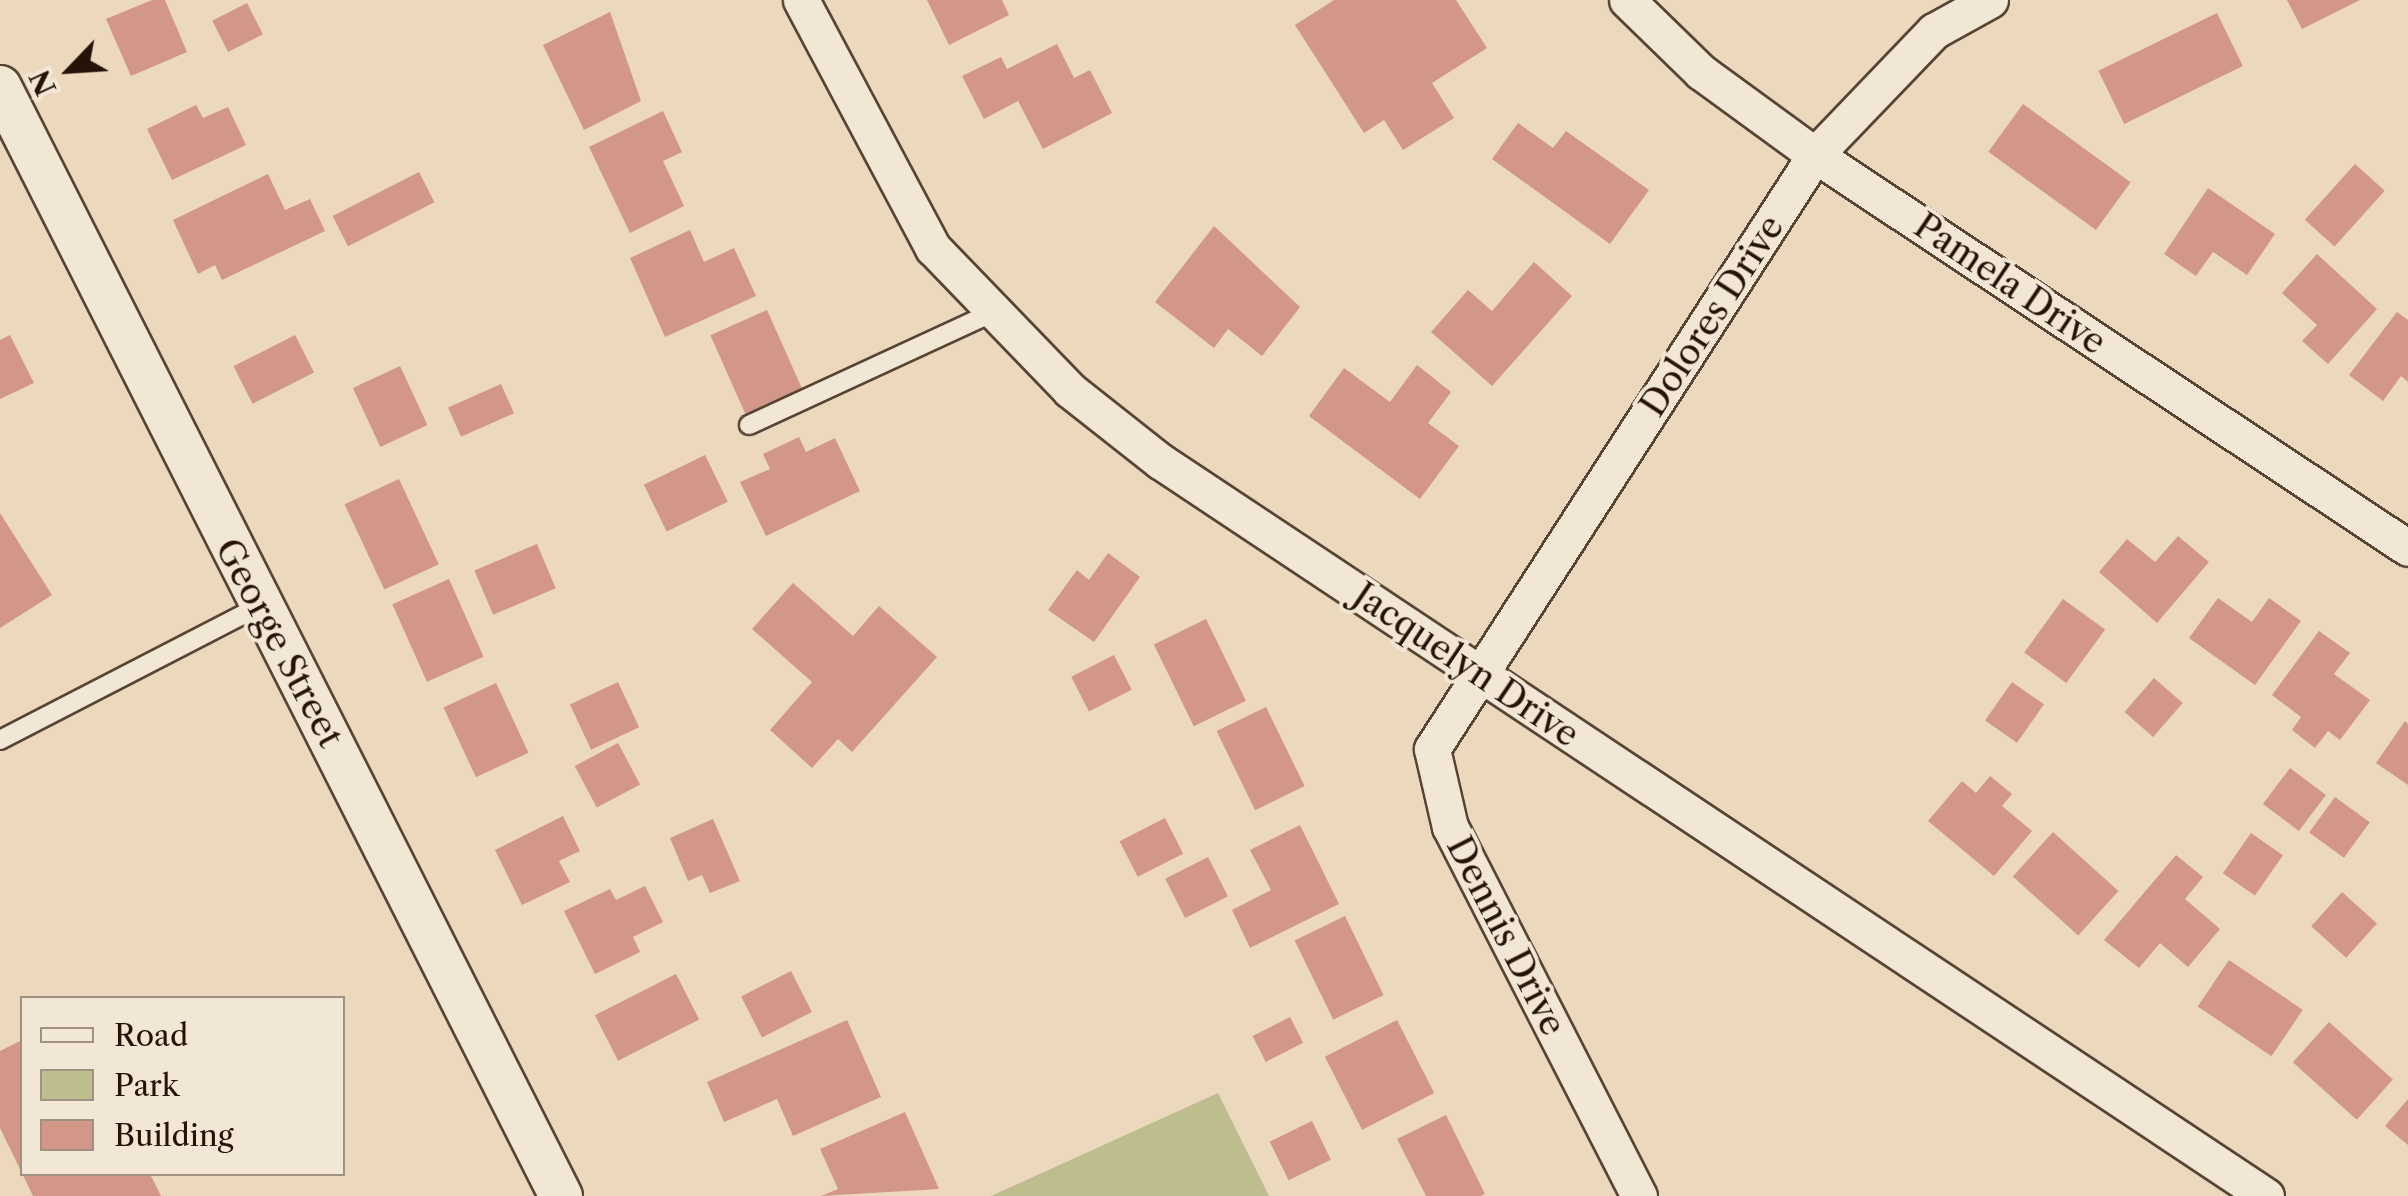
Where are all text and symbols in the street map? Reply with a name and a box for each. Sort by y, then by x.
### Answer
north arrow [20,20,120,120]
text: N [22,64,63,101]
street label: Pamela Drive [1906,204,2114,364]
street label: Dolores Drive [1631,208,1793,424]
street label: George Street [206,531,352,755]
street label: Jacquelyn Drive [1345,574,1587,756]
street label: Dennis Drive [1438,829,1574,1043]
legend [20,996,345,1176]
text: Road [114,1017,188,1054]
text: Park [114,1067,179,1104]
text: Building [114,1117,234,1154]

